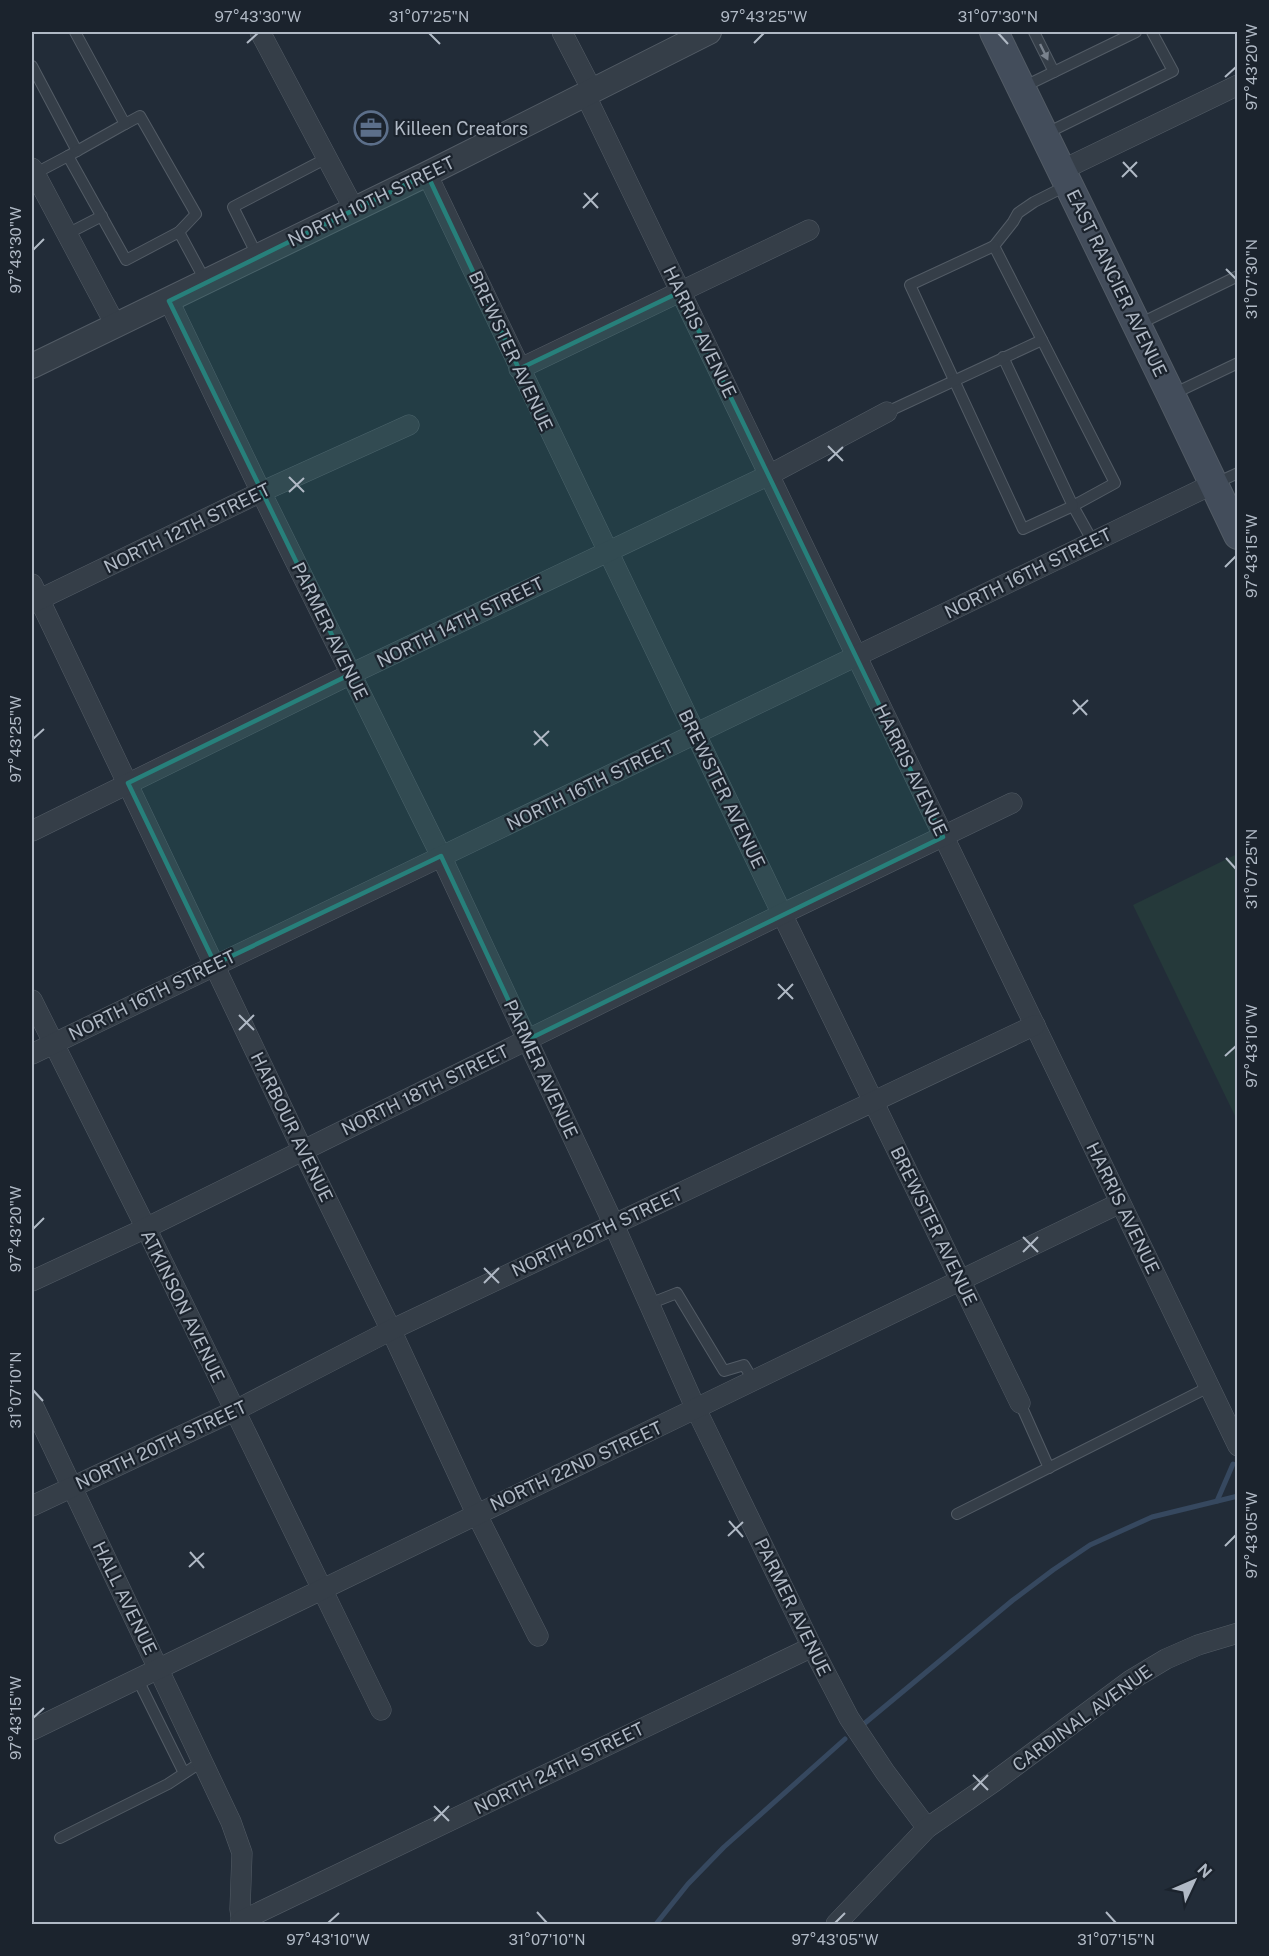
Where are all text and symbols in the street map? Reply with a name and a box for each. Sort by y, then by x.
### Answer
text: 97°43'30"W [215,8,301,25]
text: 31°07'25"N [389,8,469,25]
text: 97°43'25"W [721,8,807,25]
text: 31°07'30"N [958,8,1038,25]
text: 97°43'20"W [1243,24,1260,110]
one-way arrow [1039,43,1048,60]
office icon: Killeen Creators [353,110,389,146]
place label: Killeen Creators [394,118,528,139]
street label: NORTH 10TH STREET [284,151,458,251]
street label: EAST RANCIER AVENUE [1062,186,1172,380]
text: 97°43'30"W [7,207,24,293]
text: 31°07'30"N [1243,239,1260,319]
street label: HARRIS AVENUE [659,263,741,401]
street label: BREWSTER AVENUE [465,268,557,434]
street label: NORTH 12TH STREET [100,478,274,577]
text: 97°43'15"W [1243,514,1260,598]
street label: NORTH 16TH STREET [941,523,1115,623]
street label: PARMER AVENUE [288,559,372,703]
street label: NORTH 14TH STREET [373,572,547,672]
text: 97°43'25"W [7,696,24,782]
street label: HARRIS AVENUE [870,701,952,839]
street label: BREWSTER AVENUE [674,706,770,872]
street label: NORTH 16TH STREET [503,735,677,835]
text: 31°07'25"N [1243,829,1260,909]
street label: NORTH 16TH STREET [65,945,239,1045]
street label: PARMER AVENUE [500,996,582,1142]
text: 97°43'10"W [1243,1004,1260,1088]
street label: NORTH 18TH STREET [338,1040,512,1140]
street label: HARBOUR AVENUE [247,1049,337,1205]
street label: HARRIS AVENUE [1082,1139,1164,1277]
street label: BREWSTER AVENUE [886,1143,982,1309]
street label: NORTH 20TH STREET [508,1183,686,1281]
text: 97°43'20"W [7,1186,24,1272]
street label: ATKINSON AVENUE [137,1226,229,1386]
text: 31°07'10"N [7,1351,24,1429]
street label: NORTH 20TH STREET [72,1396,250,1494]
street label: NORTH 22ND STREET [487,1417,666,1515]
text: 97°43'05"W [1243,1491,1260,1579]
street label: PARMER AVENUE [751,1535,835,1679]
street label: HALL AVENUE [89,1538,161,1658]
street label: CARDINAL AVENUE [1008,1660,1156,1776]
text: 97°43'15"W [7,1676,24,1760]
street label: NORTH 24TH STREET [471,1718,648,1818]
north arrow [1164,1851,1224,1911]
text: N [1193,1860,1216,1882]
text: 97°43'10"W [286,1931,370,1948]
text: 31°07'10"N [508,1931,586,1948]
text: 97°43'05"W [791,1931,879,1948]
text: 31°07'15"N [1077,1931,1155,1948]

